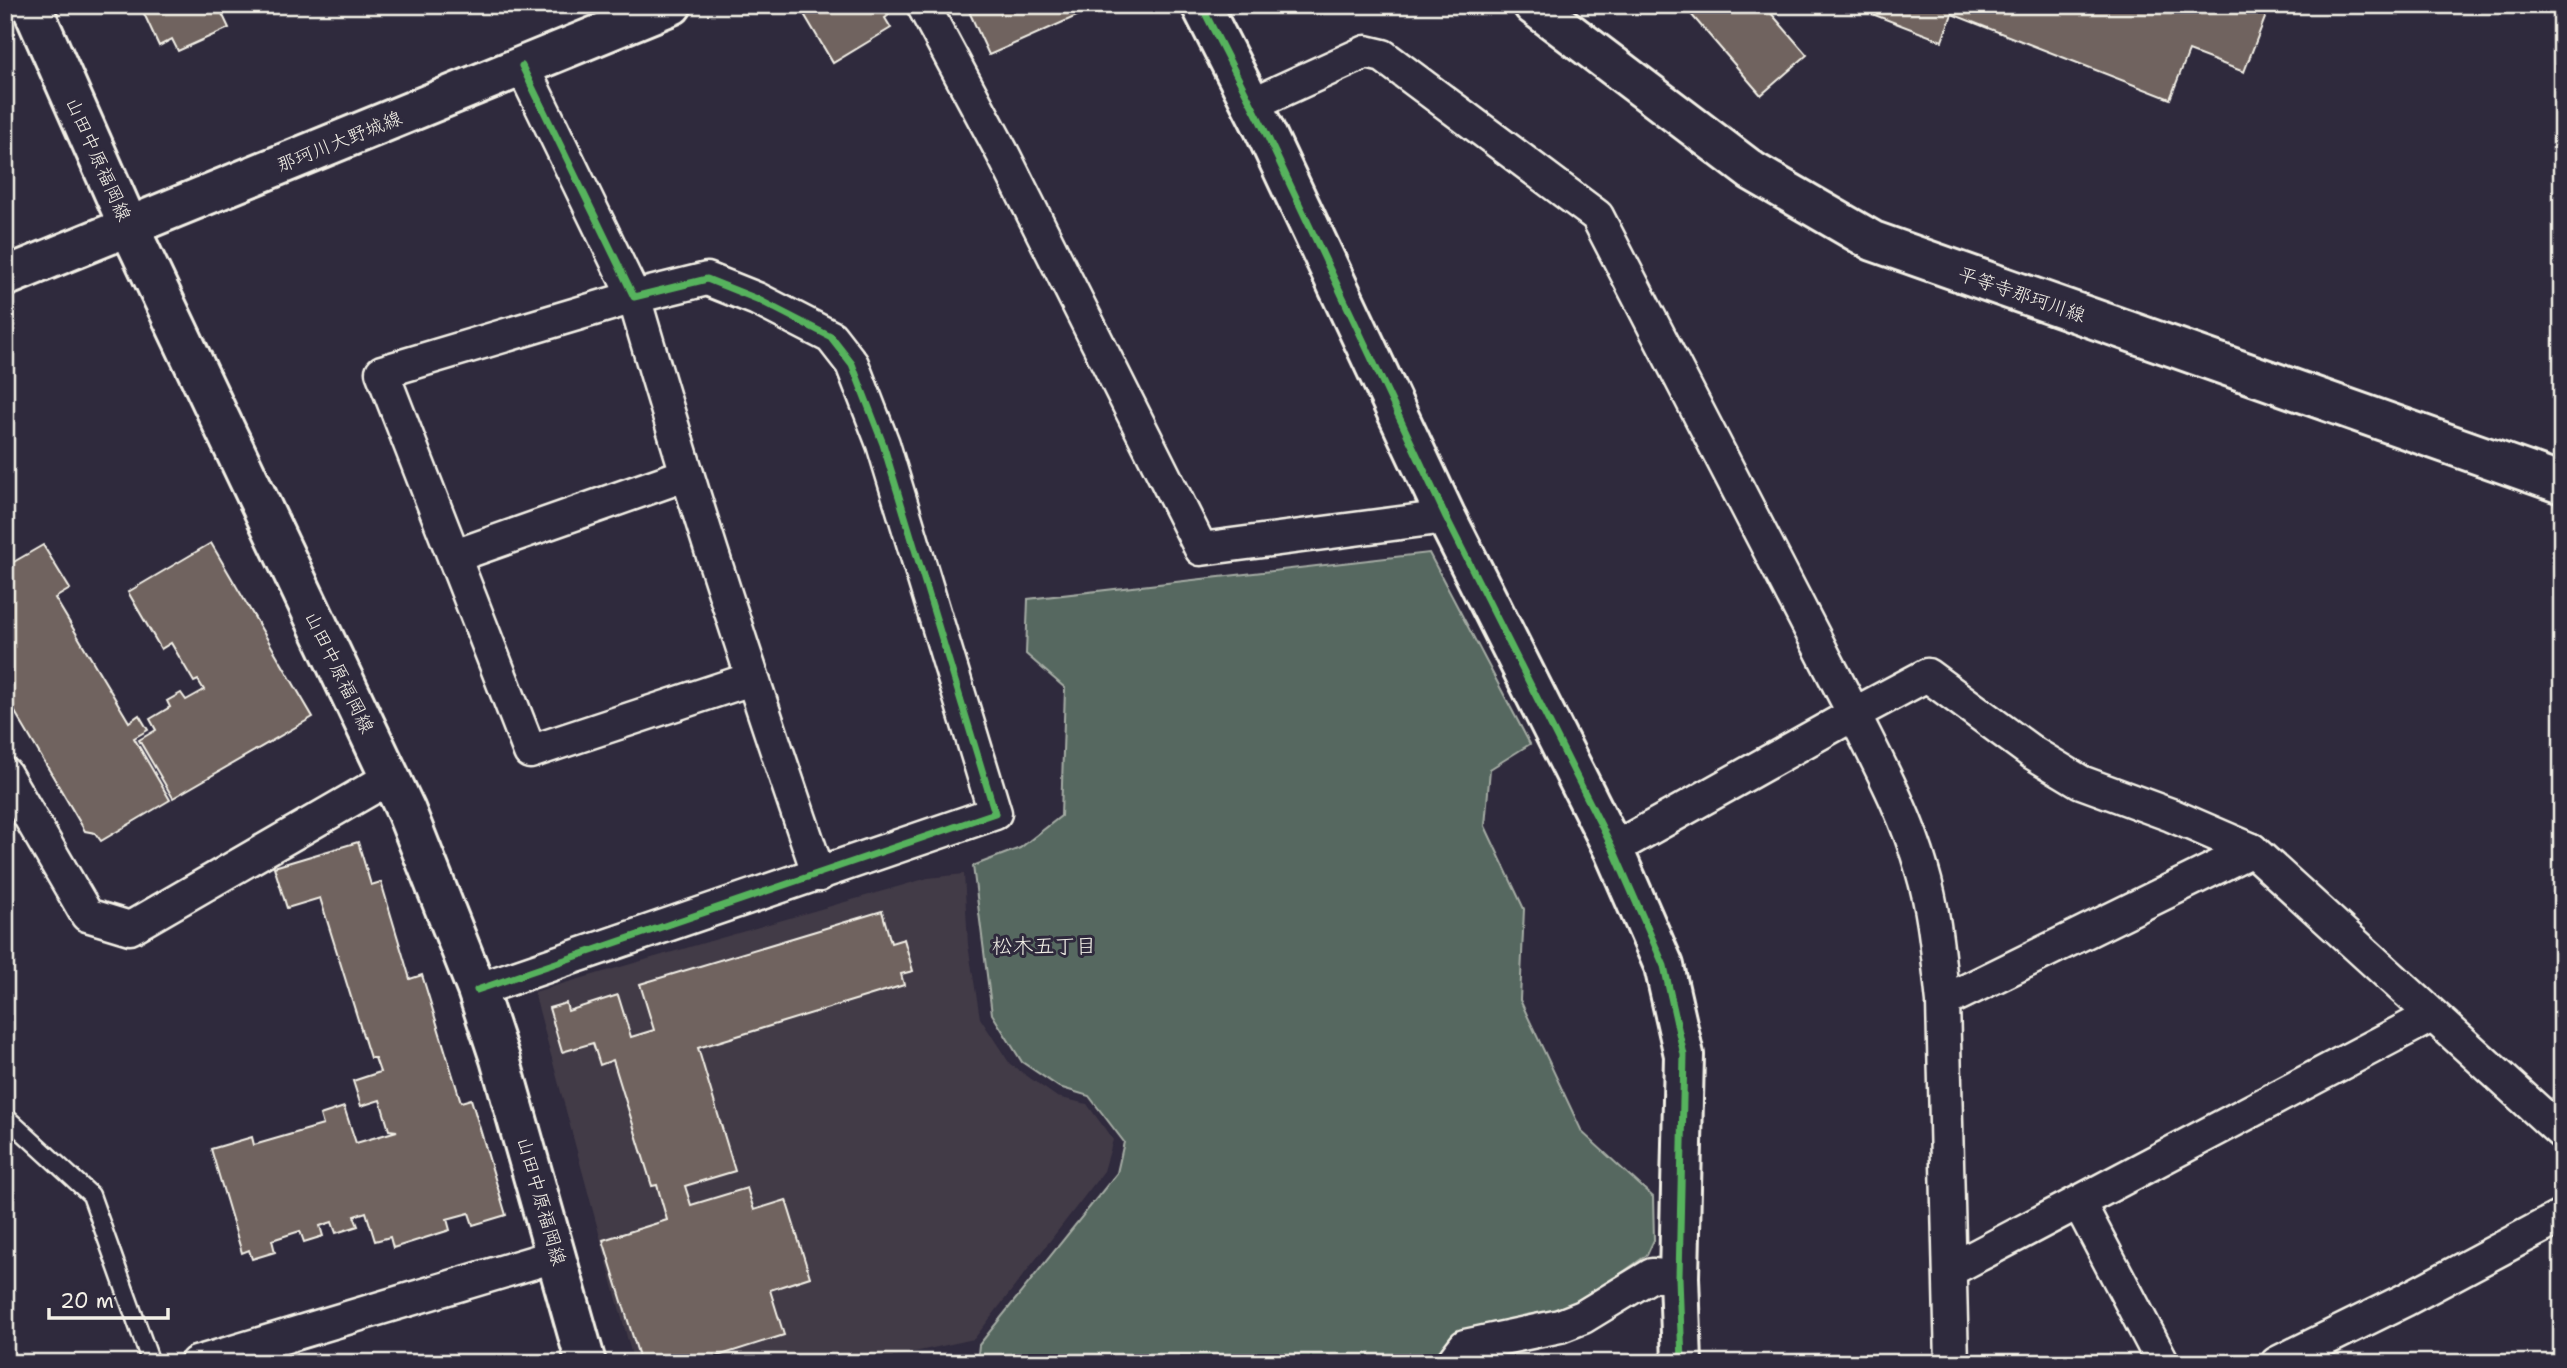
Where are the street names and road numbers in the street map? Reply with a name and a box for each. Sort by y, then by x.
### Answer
street label: 山田中原福岡線 [60,93,137,225]
street label: 那珂川大野城線 [273,105,406,178]
street label: 平等寺那珂川線 [1955,261,2089,328]
street label: 山田中原福岡線 [299,607,380,737]
street label: 山田中原福岡線 [511,1134,572,1269]

